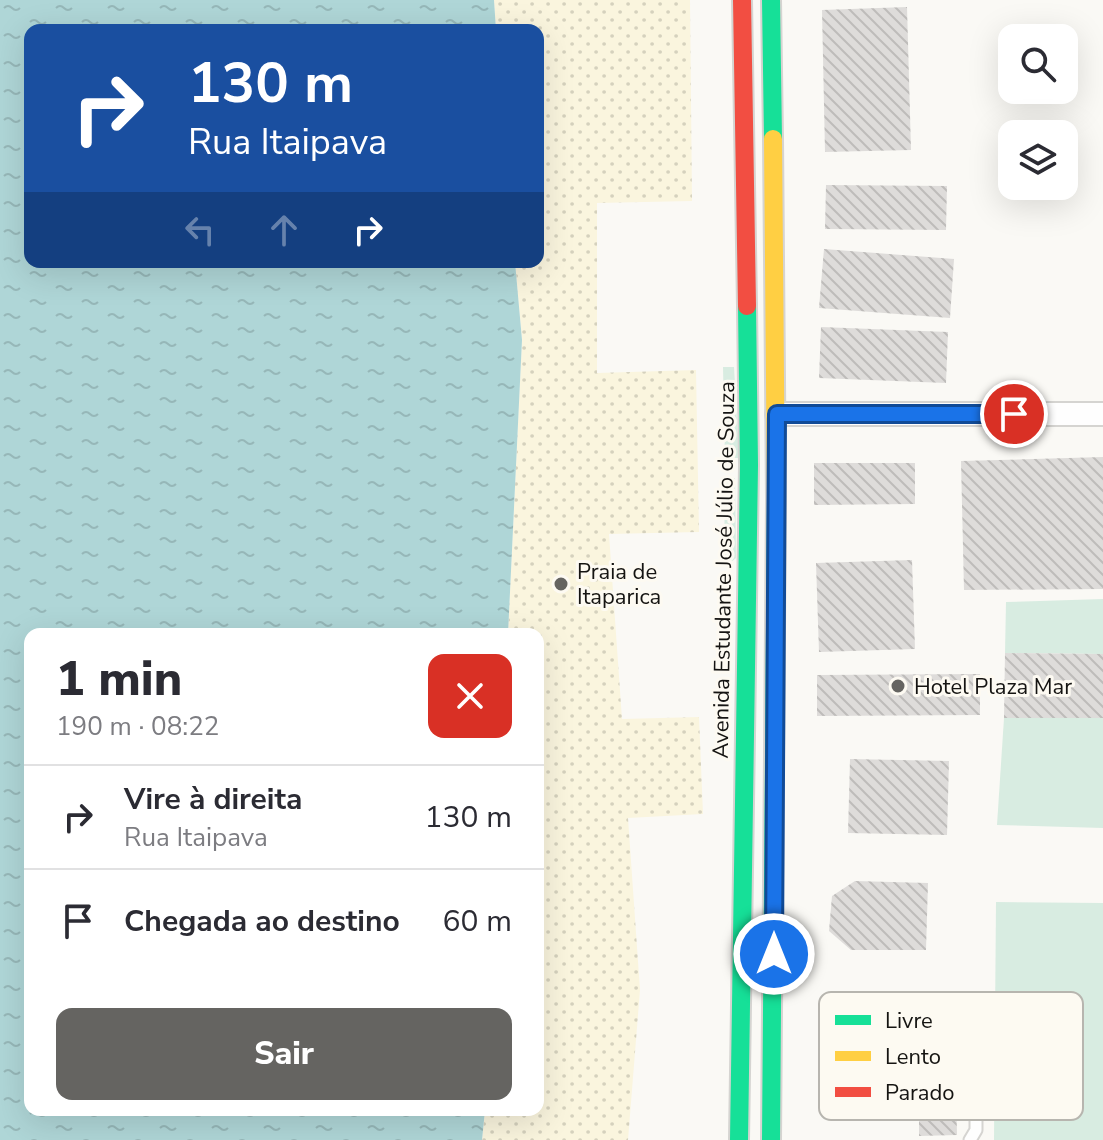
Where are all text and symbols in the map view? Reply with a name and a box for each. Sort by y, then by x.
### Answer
map controls [998,24,1078,200]
button: search [998,24,1078,104]
text: 130 m [188,45,353,122]
icon: right [56,56,160,160]
text: Rua Itaipava [188,118,387,167]
button: layers [998,120,1078,200]
icon: left [178,208,222,252]
icon: ahead [262,208,306,252]
icon: right [346,208,390,252]
pin [980,380,1048,448]
street label: Avenida Estudante José Júlio de Souza [706,381,742,759]
icon: arrive [992,392,1036,436]
place label: Praia de Itaparica [577,557,661,612]
marker: Praia de Itaparica [552,575,570,593]
text: 1 min [56,646,182,712]
button: close [428,654,512,738]
place label: Hotel Plaza Mar [914,672,1072,702]
marker: Hotel Plaza Mar [889,677,907,695]
text: 190 m · 08:22 [56,709,219,744]
text: Vire à direita [124,779,302,820]
icon: right [56,795,100,839]
text: 130 m [425,797,512,838]
text: Rua Itaipava [124,820,268,855]
icon: arrive [56,899,100,943]
text: Chegada ao destino [124,901,400,942]
text: 60 m [443,901,512,942]
position arrow [732,912,816,996]
legend [819,992,1083,1120]
text: Livre [885,1006,933,1036]
button: Sair [56,1008,512,1100]
text: Lento [885,1042,941,1072]
text: Parado [885,1078,955,1108]

